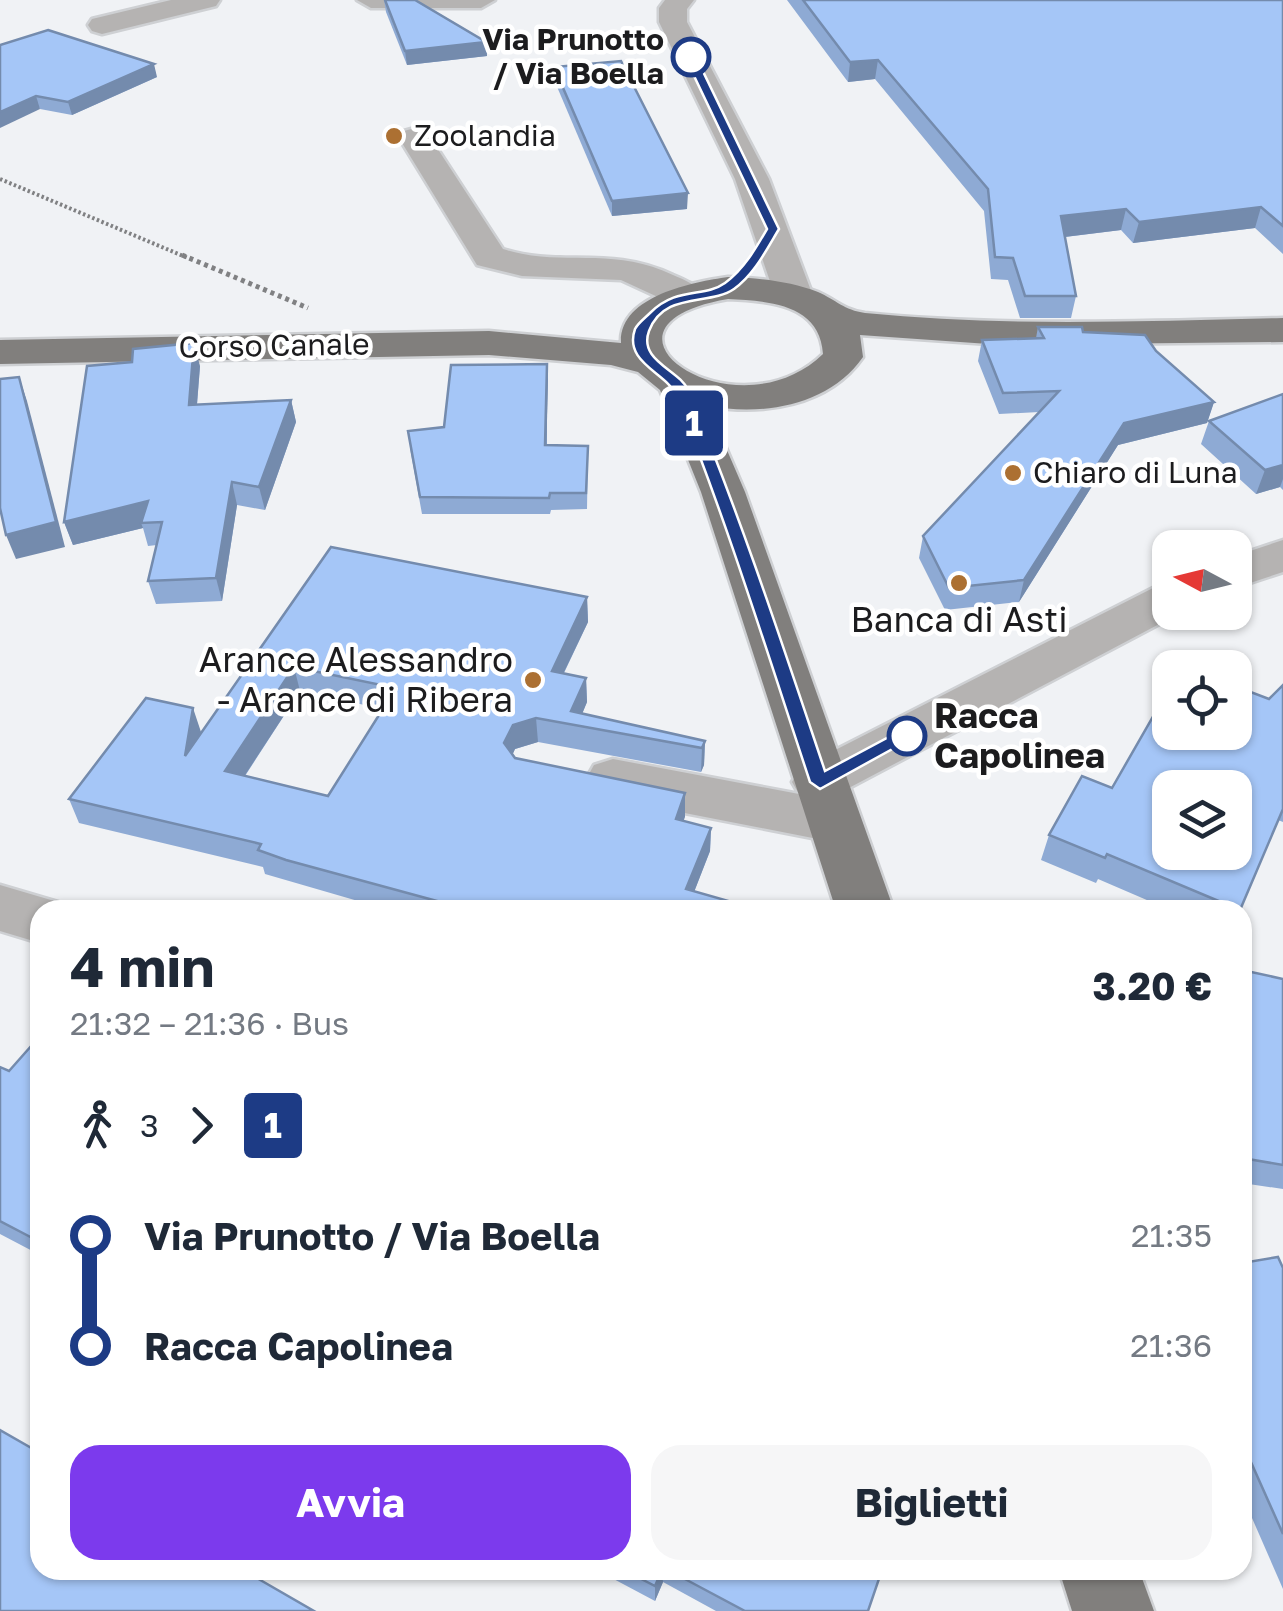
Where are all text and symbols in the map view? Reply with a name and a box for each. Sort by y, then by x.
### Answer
place label: Via Prunotto / Via Boella [482,21,664,91]
marker: Via Prunotto / Via Boella [672,38,710,76]
place label: Zoolandia [414,117,556,153]
marker: Zoolandia [383,125,405,147]
street label: Corso Canale [178,325,370,365]
line badge: 1 [662,390,726,456]
text: 1 [685,402,703,444]
place label: Chiaro di Luna [1033,454,1238,490]
marker: Chiaro di Luna [1002,462,1024,484]
north arrow [1152,530,1252,630]
map controls [1152,530,1252,870]
marker: Banca di Asti [948,572,970,594]
place label: Banca di Asti [850,598,1068,640]
place label: Arance Alessandro - Arance di Ribera [199,638,513,720]
button: locate [1152,650,1252,750]
marker: Arance Alessandro - Arance di Ribera [522,669,544,691]
place label: Racca Capolinea [934,694,1105,776]
marker: Racca Capolinea [888,717,926,755]
button: layers [1152,770,1252,870]
text: 4 min [70,933,215,999]
text: 3.20 € [1092,963,1212,1008]
text: 21:32 – 21:36 · Bus [70,1004,349,1042]
icon: walk [70,1098,125,1153]
icon: forward [174,1098,229,1153]
text: 1 [264,1104,282,1146]
text: 3 [140,1106,159,1144]
text: Via Prunotto / Via Boella [144,1213,600,1258]
text: 21:35 [1131,1216,1212,1254]
text: Racca Capolinea [144,1323,453,1368]
text: 21:36 [1130,1326,1212,1364]
button: Avvia [70,1445,631,1560]
button: Biglietti [651,1445,1212,1560]

